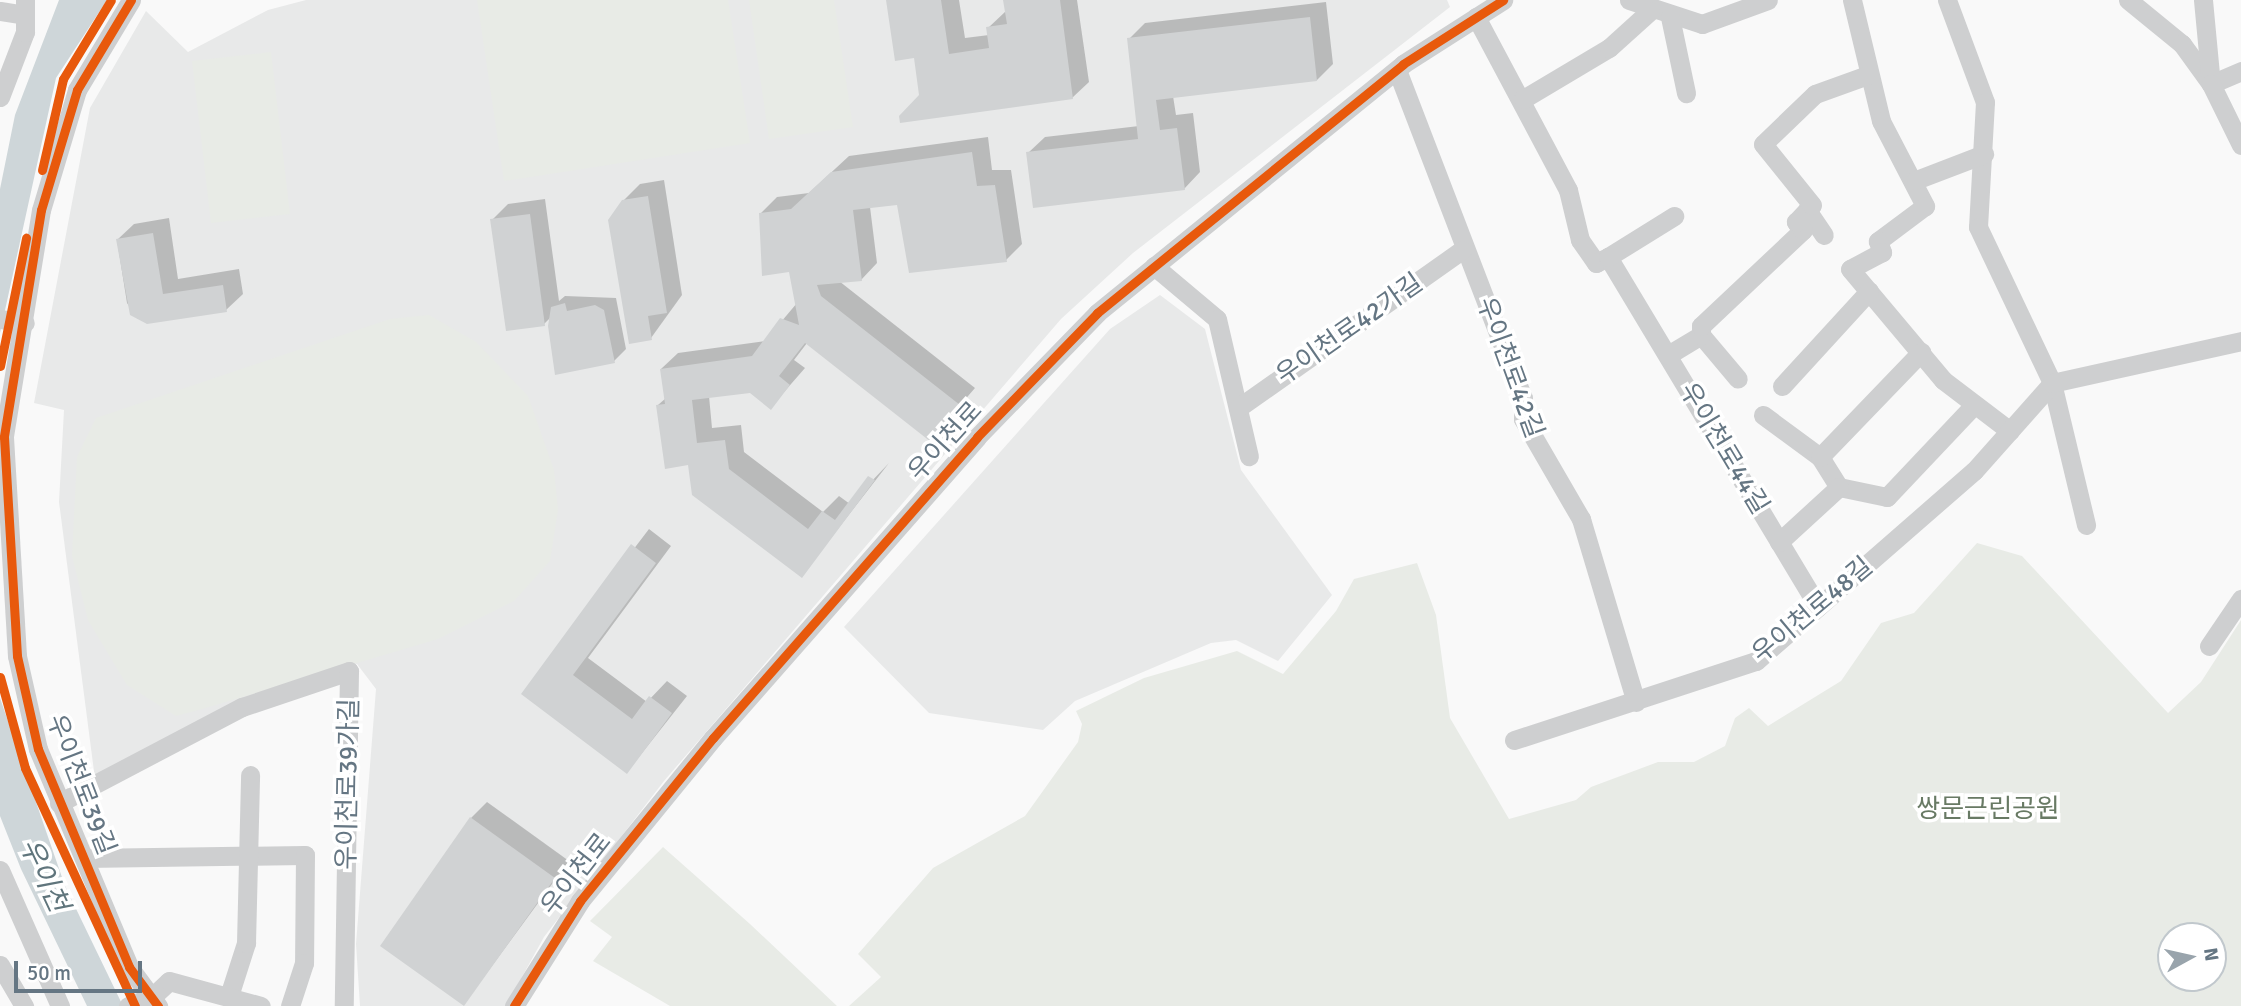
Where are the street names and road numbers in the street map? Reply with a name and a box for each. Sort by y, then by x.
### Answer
street label: 우이천로42가길 [1271,268,1429,392]
street label: 우이천로42길 [1469,293,1549,443]
street label: 우이천로44길 [1672,378,1774,520]
street label: 우이천로 [902,396,990,488]
street label: 우이천로48길 [1746,552,1880,670]
street label: 우이천로39가길 [332,698,366,870]
street label: 우이천로39길 [39,710,121,860]
street label: 우이천로 [535,828,619,922]

